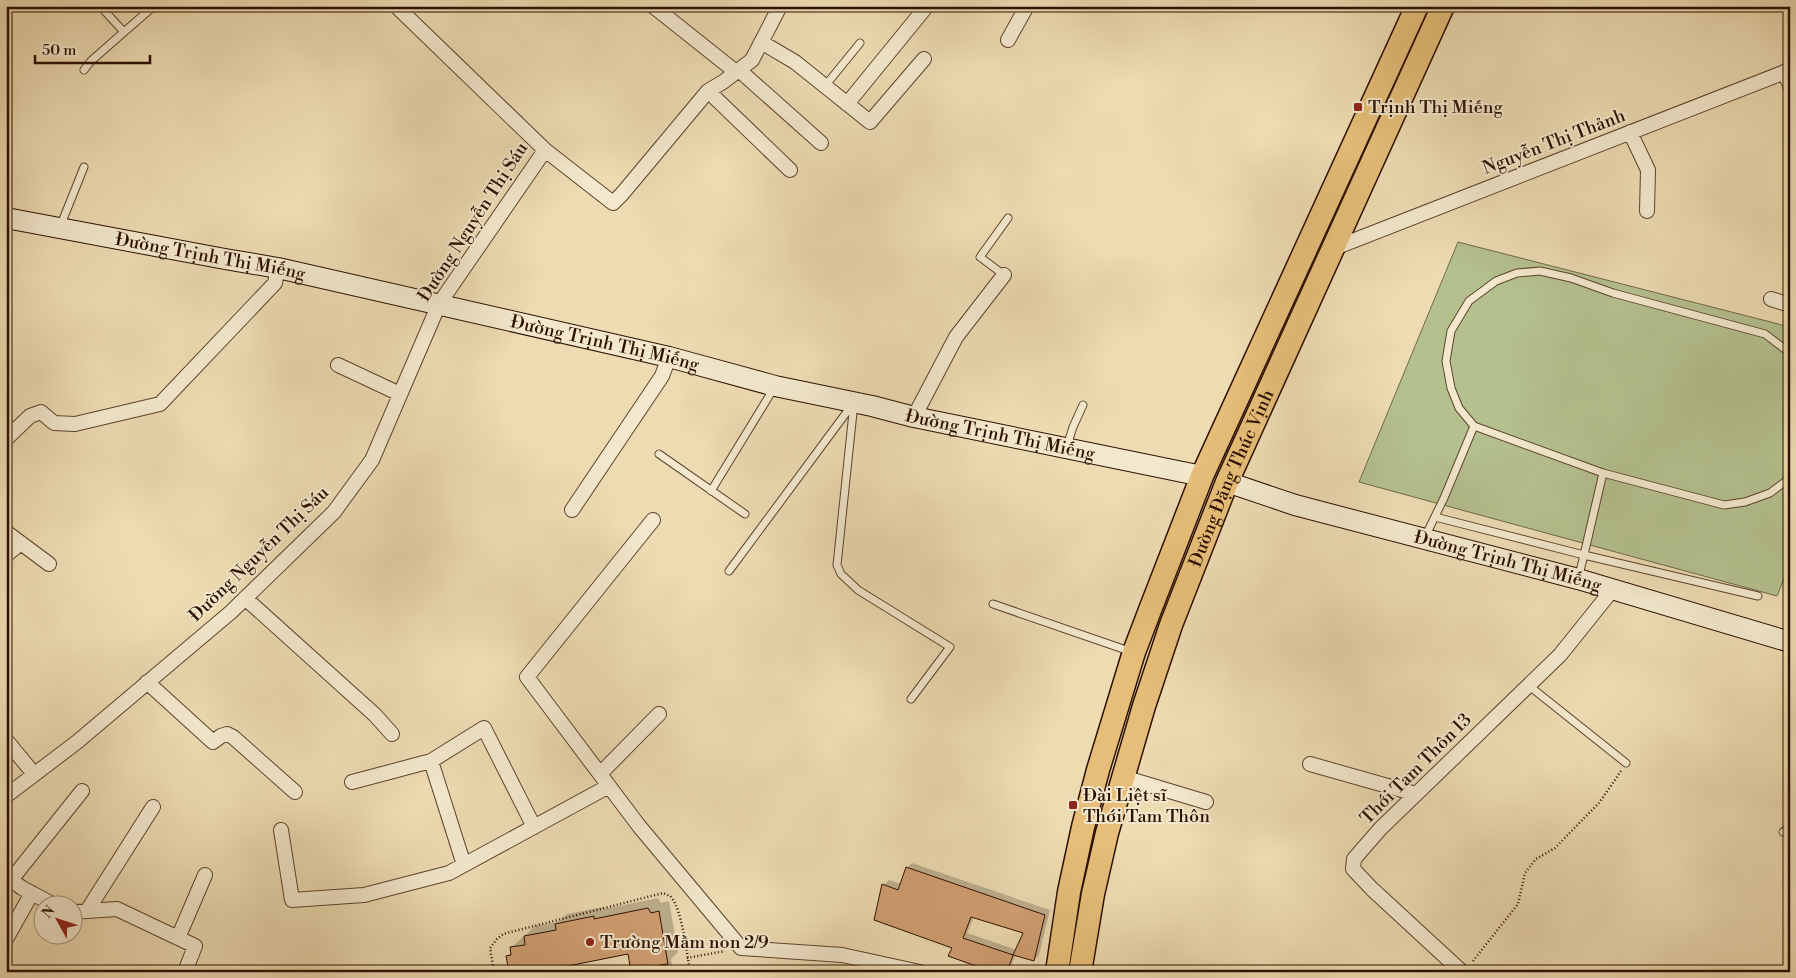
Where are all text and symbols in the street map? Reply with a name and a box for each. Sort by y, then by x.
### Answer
scale bar [35,32,150,64]
text: 50 m [42,41,76,60]
place label: Trịnh Thị Miếng [1368,96,1504,119]
marker: Trịnh Thị Miếng [1352,101,1364,113]
street label: Nguyễn Thị Thảnh [1479,104,1629,180]
street label: Đường Nguyễn Thị Sáu [413,137,534,306]
street label: Đường Trịnh Thị Miếng [113,227,309,286]
street label: Đường Trịnh Thị Miếng [508,310,703,376]
street label: Đường Đặng Thúc Vịnh [1183,386,1279,570]
street label: Đường Trịnh Thị Miếng [903,404,1098,465]
street label: Đường Nguyễn Thị Sáu [184,481,334,627]
street label: Đường Trịnh Thị Miếng [1412,525,1605,597]
street label: Thới Tam Thôn 13 [1355,708,1477,830]
place label: Đài Liệt sĩ Thới Tam Thôn [1083,784,1210,828]
marker: Đài Liệt sĩ Thới Tam Thôn [1067,799,1079,811]
north arrow [32,896,82,946]
text: N [38,902,59,922]
place label: Trường Mầm non 2/9 [600,931,769,954]
marker: Trường Mầm non 2/9 [584,936,596,948]

